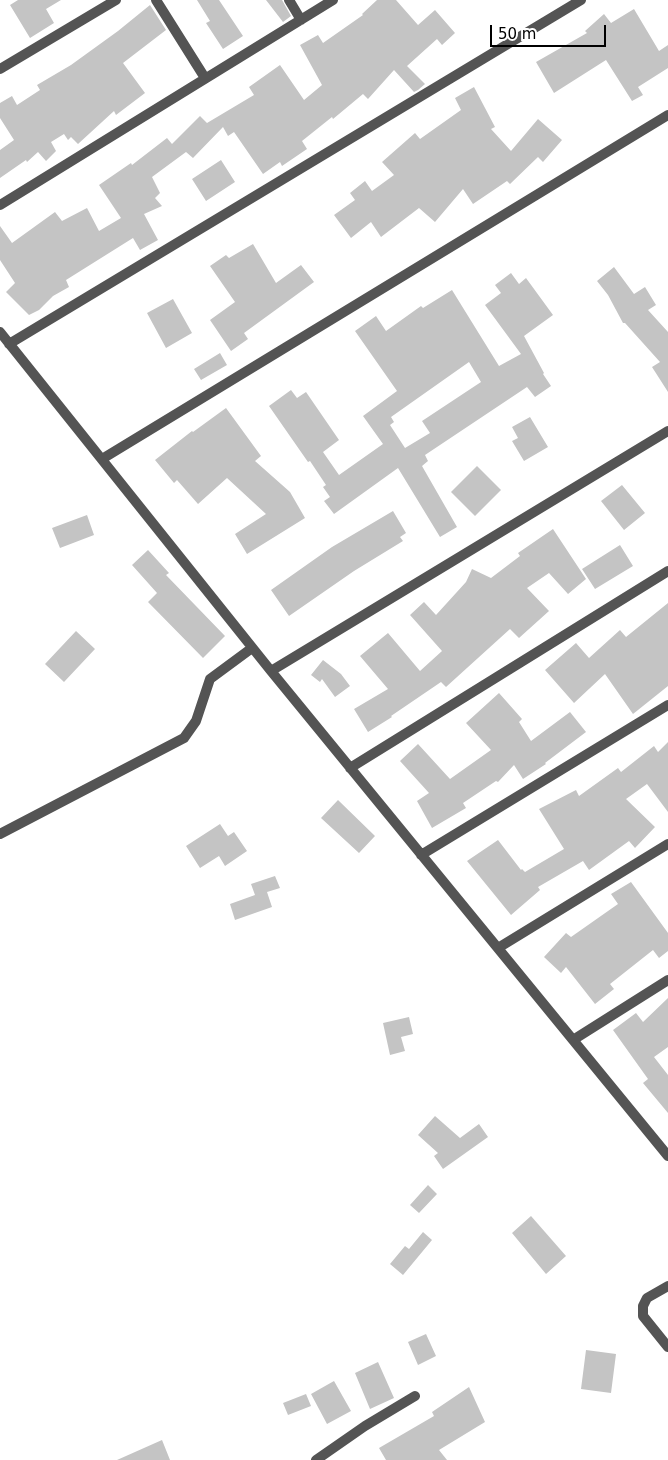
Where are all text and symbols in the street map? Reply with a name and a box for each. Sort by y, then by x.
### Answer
scale bar [493,15,609,47]
text: 50 m [498,25,536,43]

